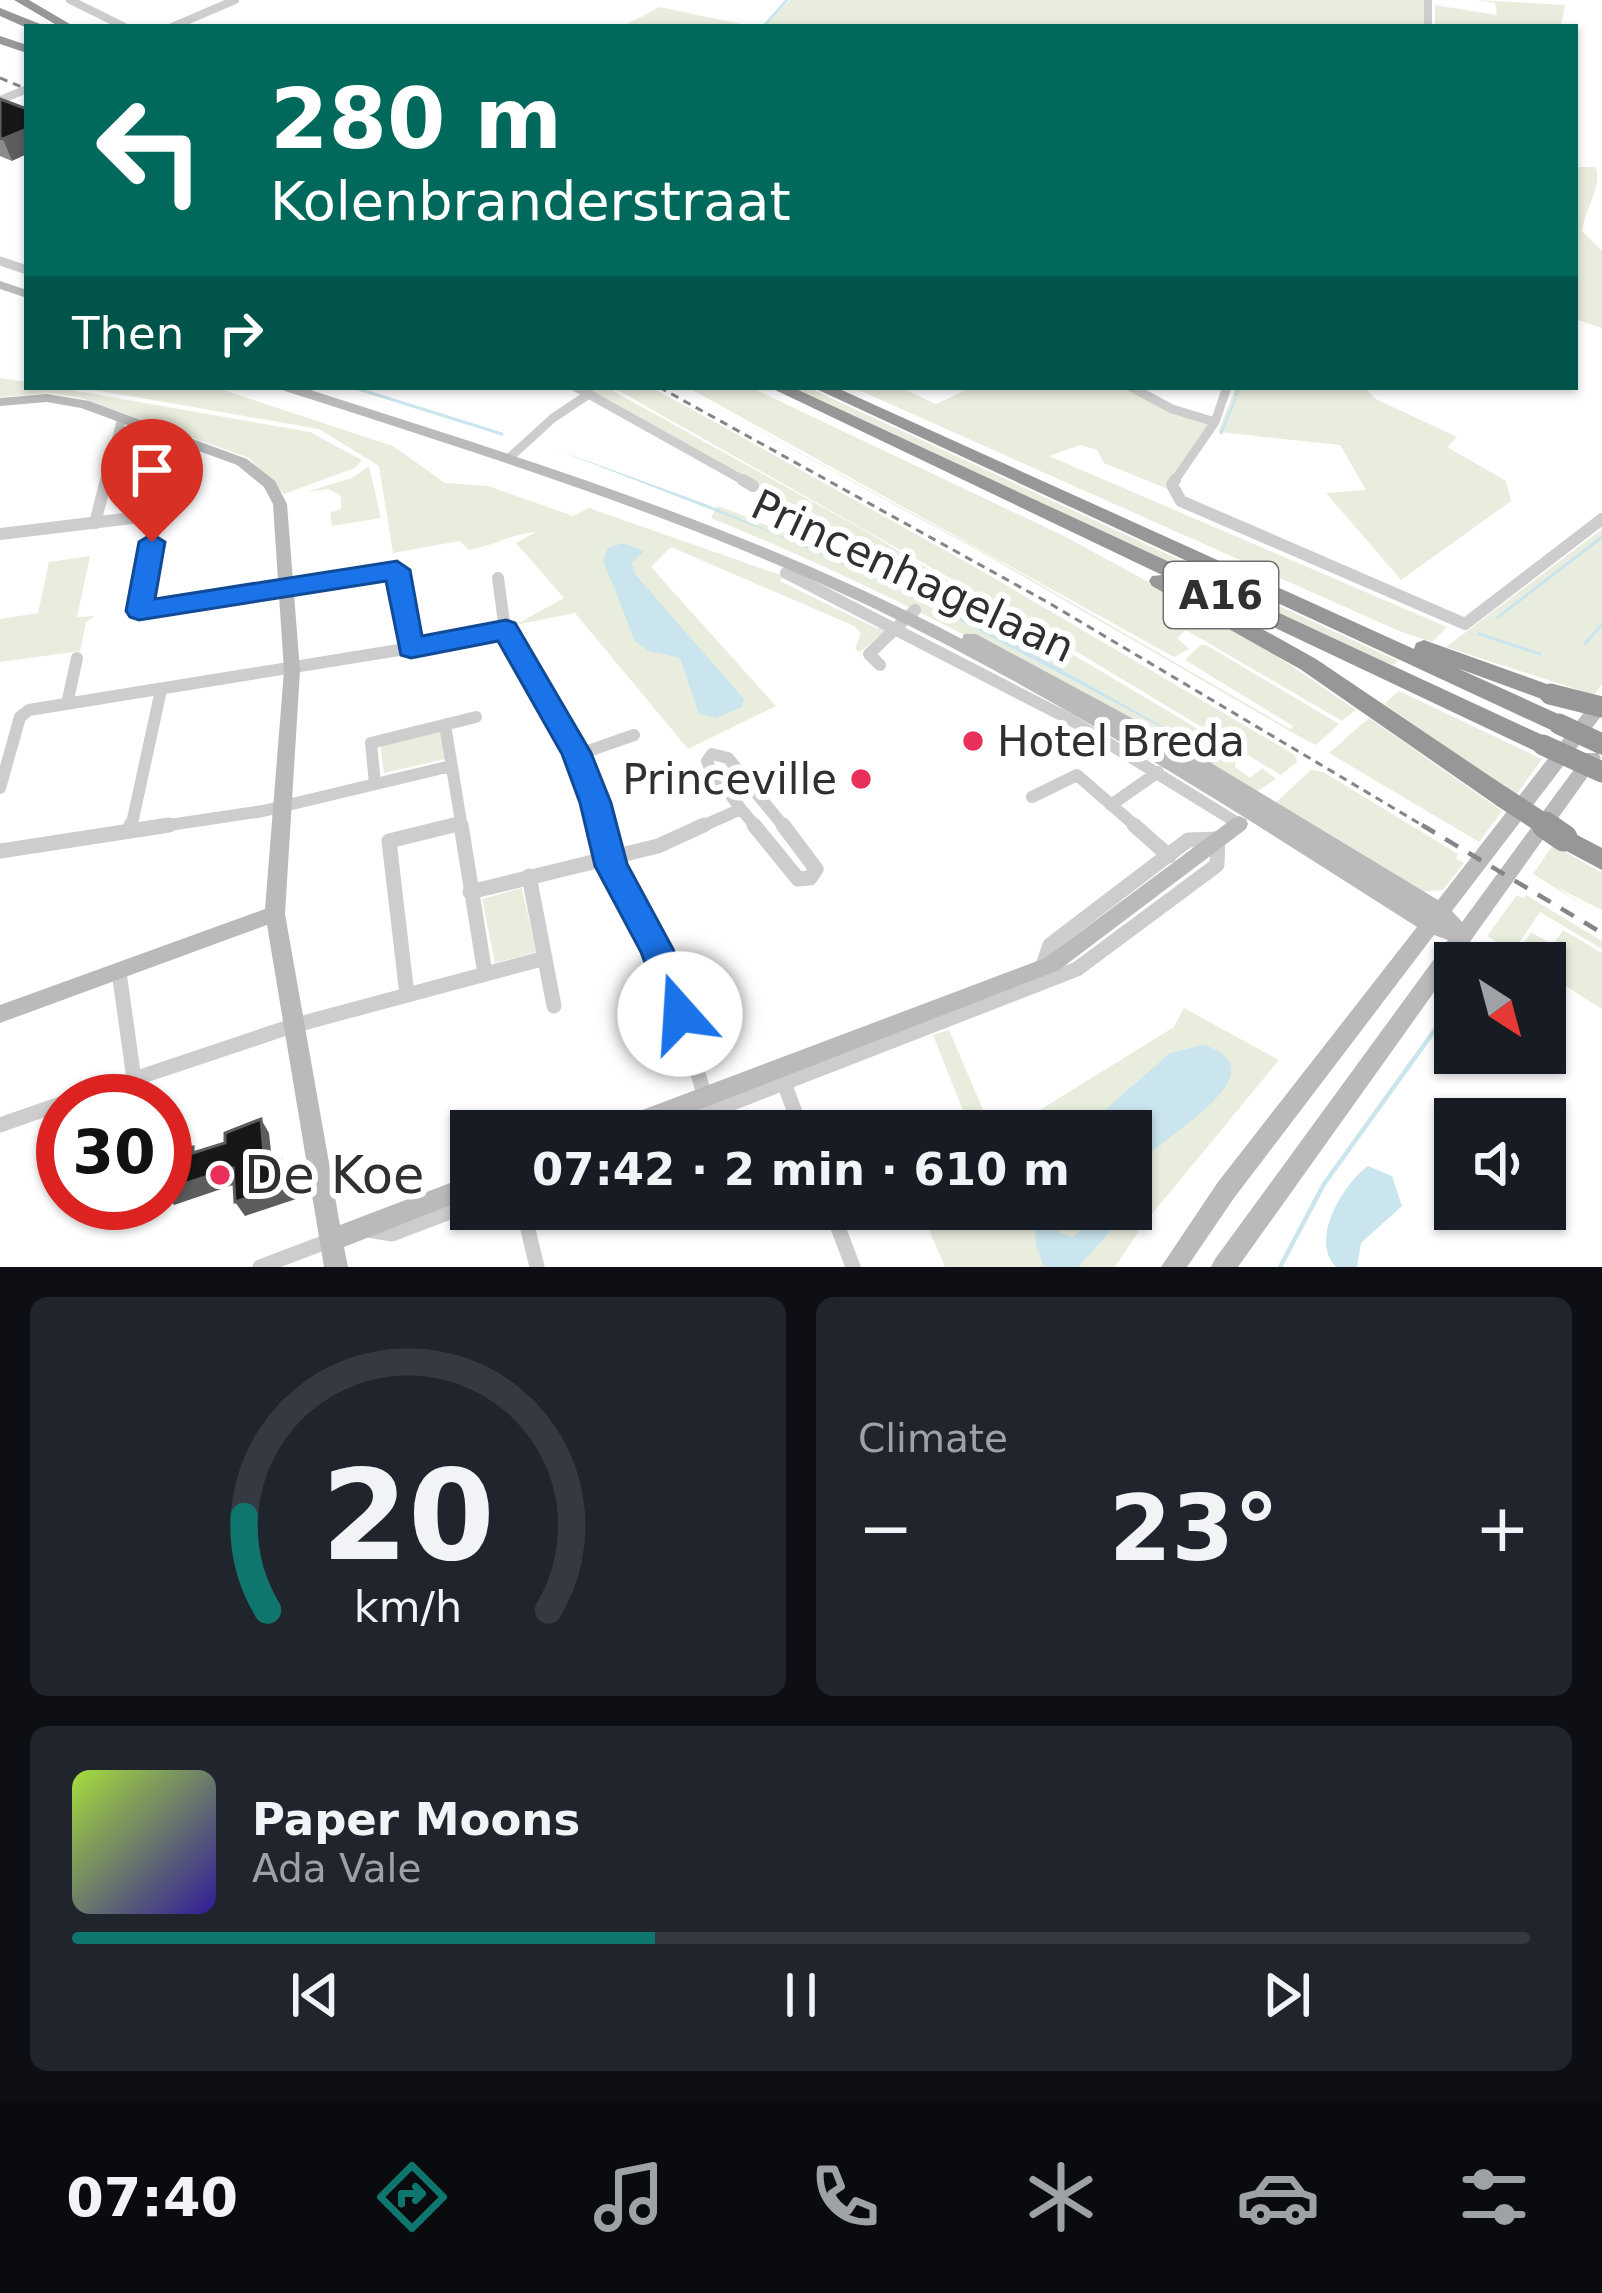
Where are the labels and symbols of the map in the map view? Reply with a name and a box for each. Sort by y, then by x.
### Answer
pin [101,419,203,542]
street label: Princenhagelaan [744,480,1082,672]
road number: A16 [1164,562,1278,628]
place label: Hotel Breda [997,717,1245,766]
marker: Hotel Breda [960,728,986,754]
place label: Princeville [622,755,837,804]
marker: Princeville [848,766,874,792]
north arrow [1434,942,1566,1074]
position arrow [617,951,743,1077]
speed limit sign: 30 [36,1074,192,1230]
place label: De Koe [244,1146,424,1205]
marker: De Koe [207,1162,233,1188]

